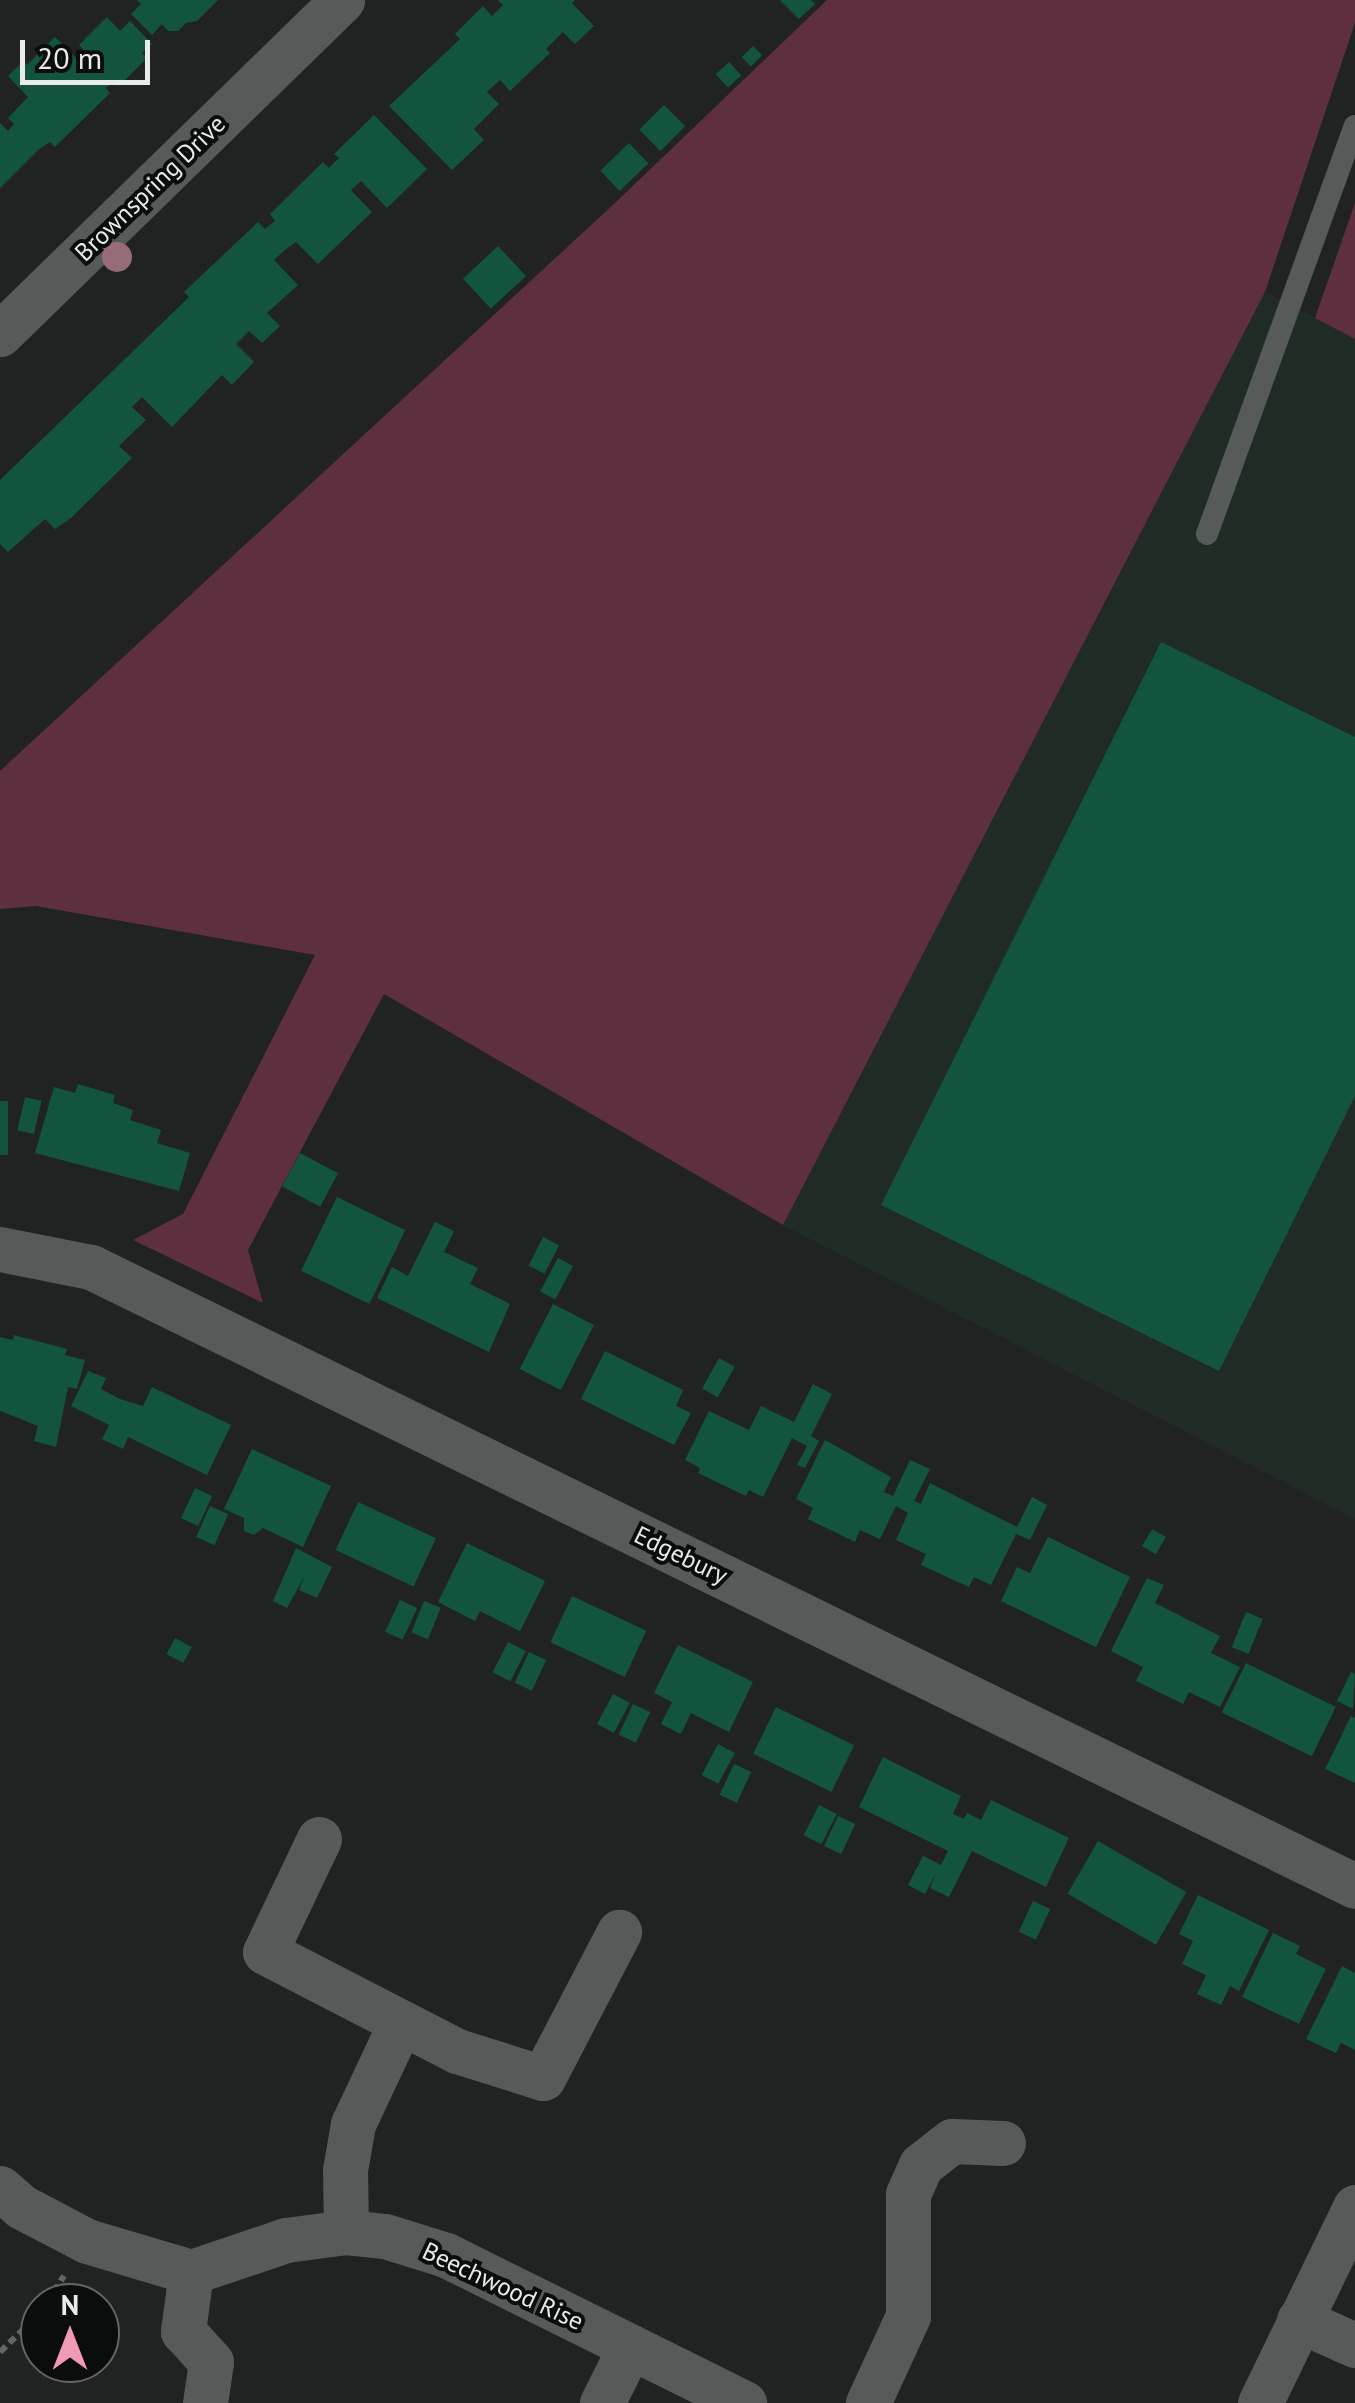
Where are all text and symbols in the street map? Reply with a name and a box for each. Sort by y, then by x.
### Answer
scale bar [25,20,155,82]
text: 20 m [37,38,102,77]
street label: Brownspring Drive [69,109,231,267]
street label: Edgebury [629,1520,733,1590]
street label: Beechwood Rise [418,2236,588,2336]
north arrow [20,2283,120,2383]
text: N [61,2286,79,2323]

